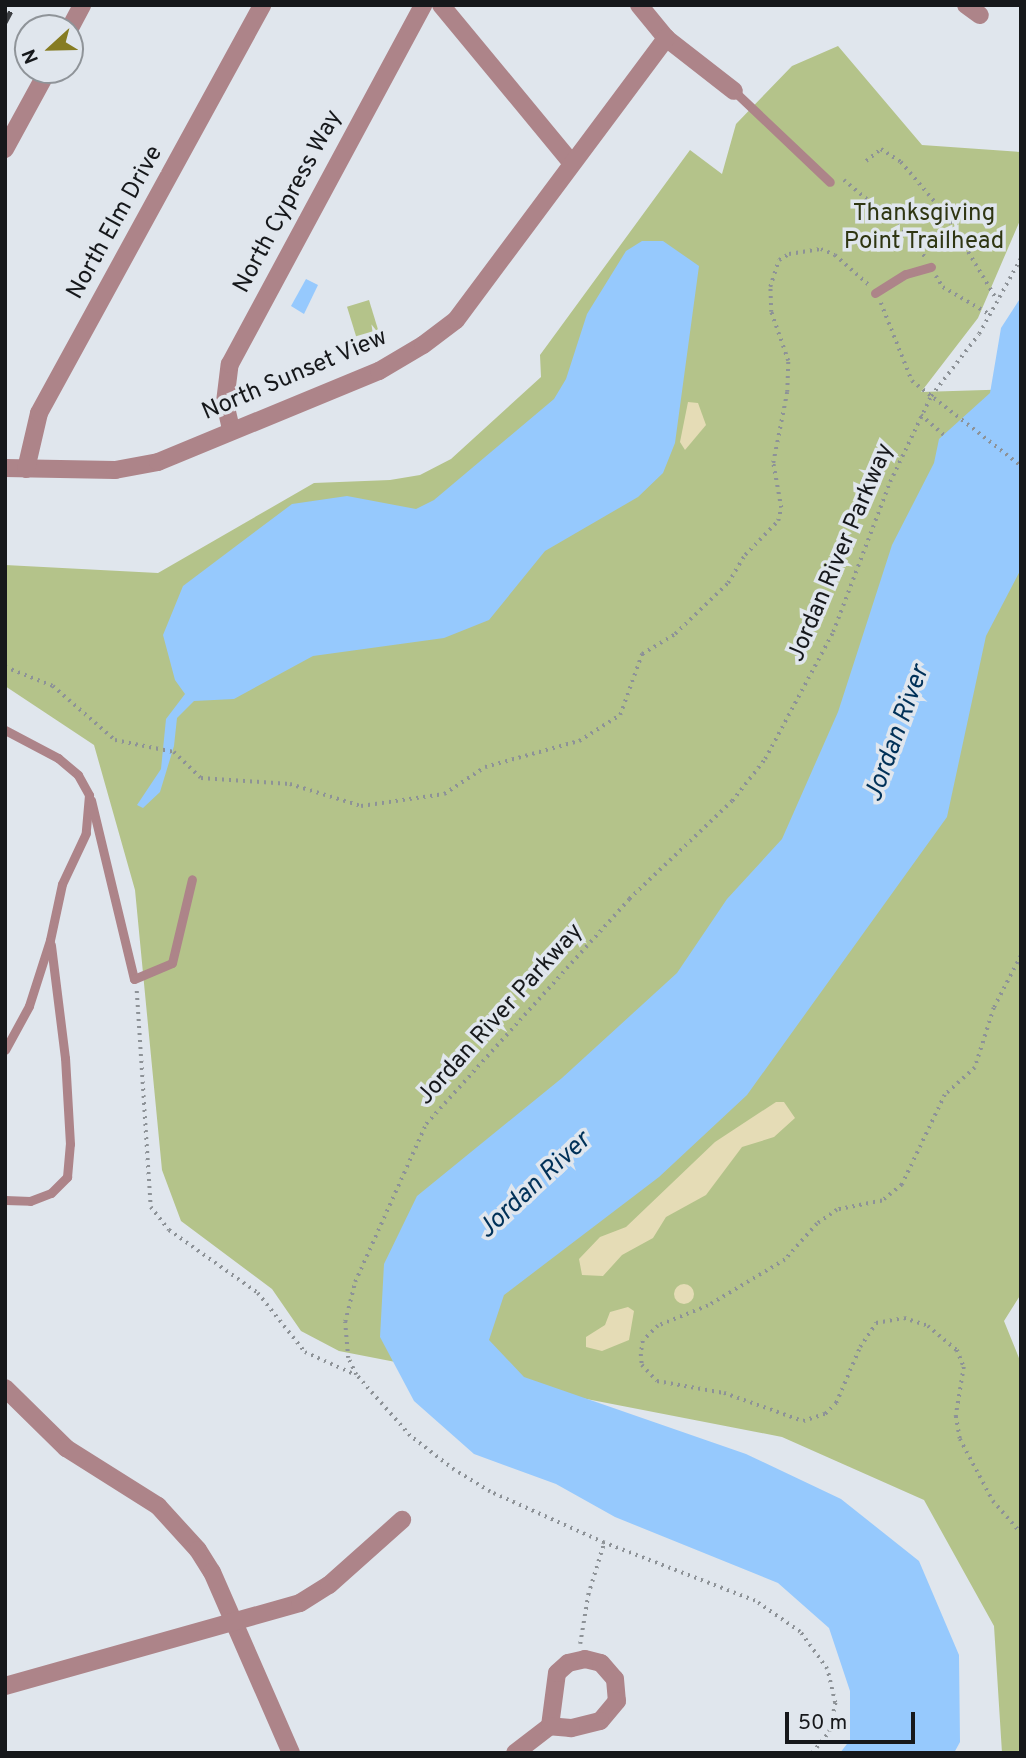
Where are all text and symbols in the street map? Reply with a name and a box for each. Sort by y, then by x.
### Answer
north arrow [14,14,84,84]
text: N [18,45,45,67]
street label: North Cypress Way [228,105,350,299]
street label: North Elm Drive [62,141,170,305]
park label: Thanksgiving Point Trailhead [843,201,1005,257]
street label: North Sunset View [198,324,392,428]
street label: Jordan River Parkway [783,439,901,667]
water label: Jordan River [859,661,937,807]
street label: Jordan River Parkway [412,918,590,1112]
water label: Jordan River [472,1126,598,1246]
scale bar [788,1698,918,1742]
text: 50 m [798,1710,847,1737]

